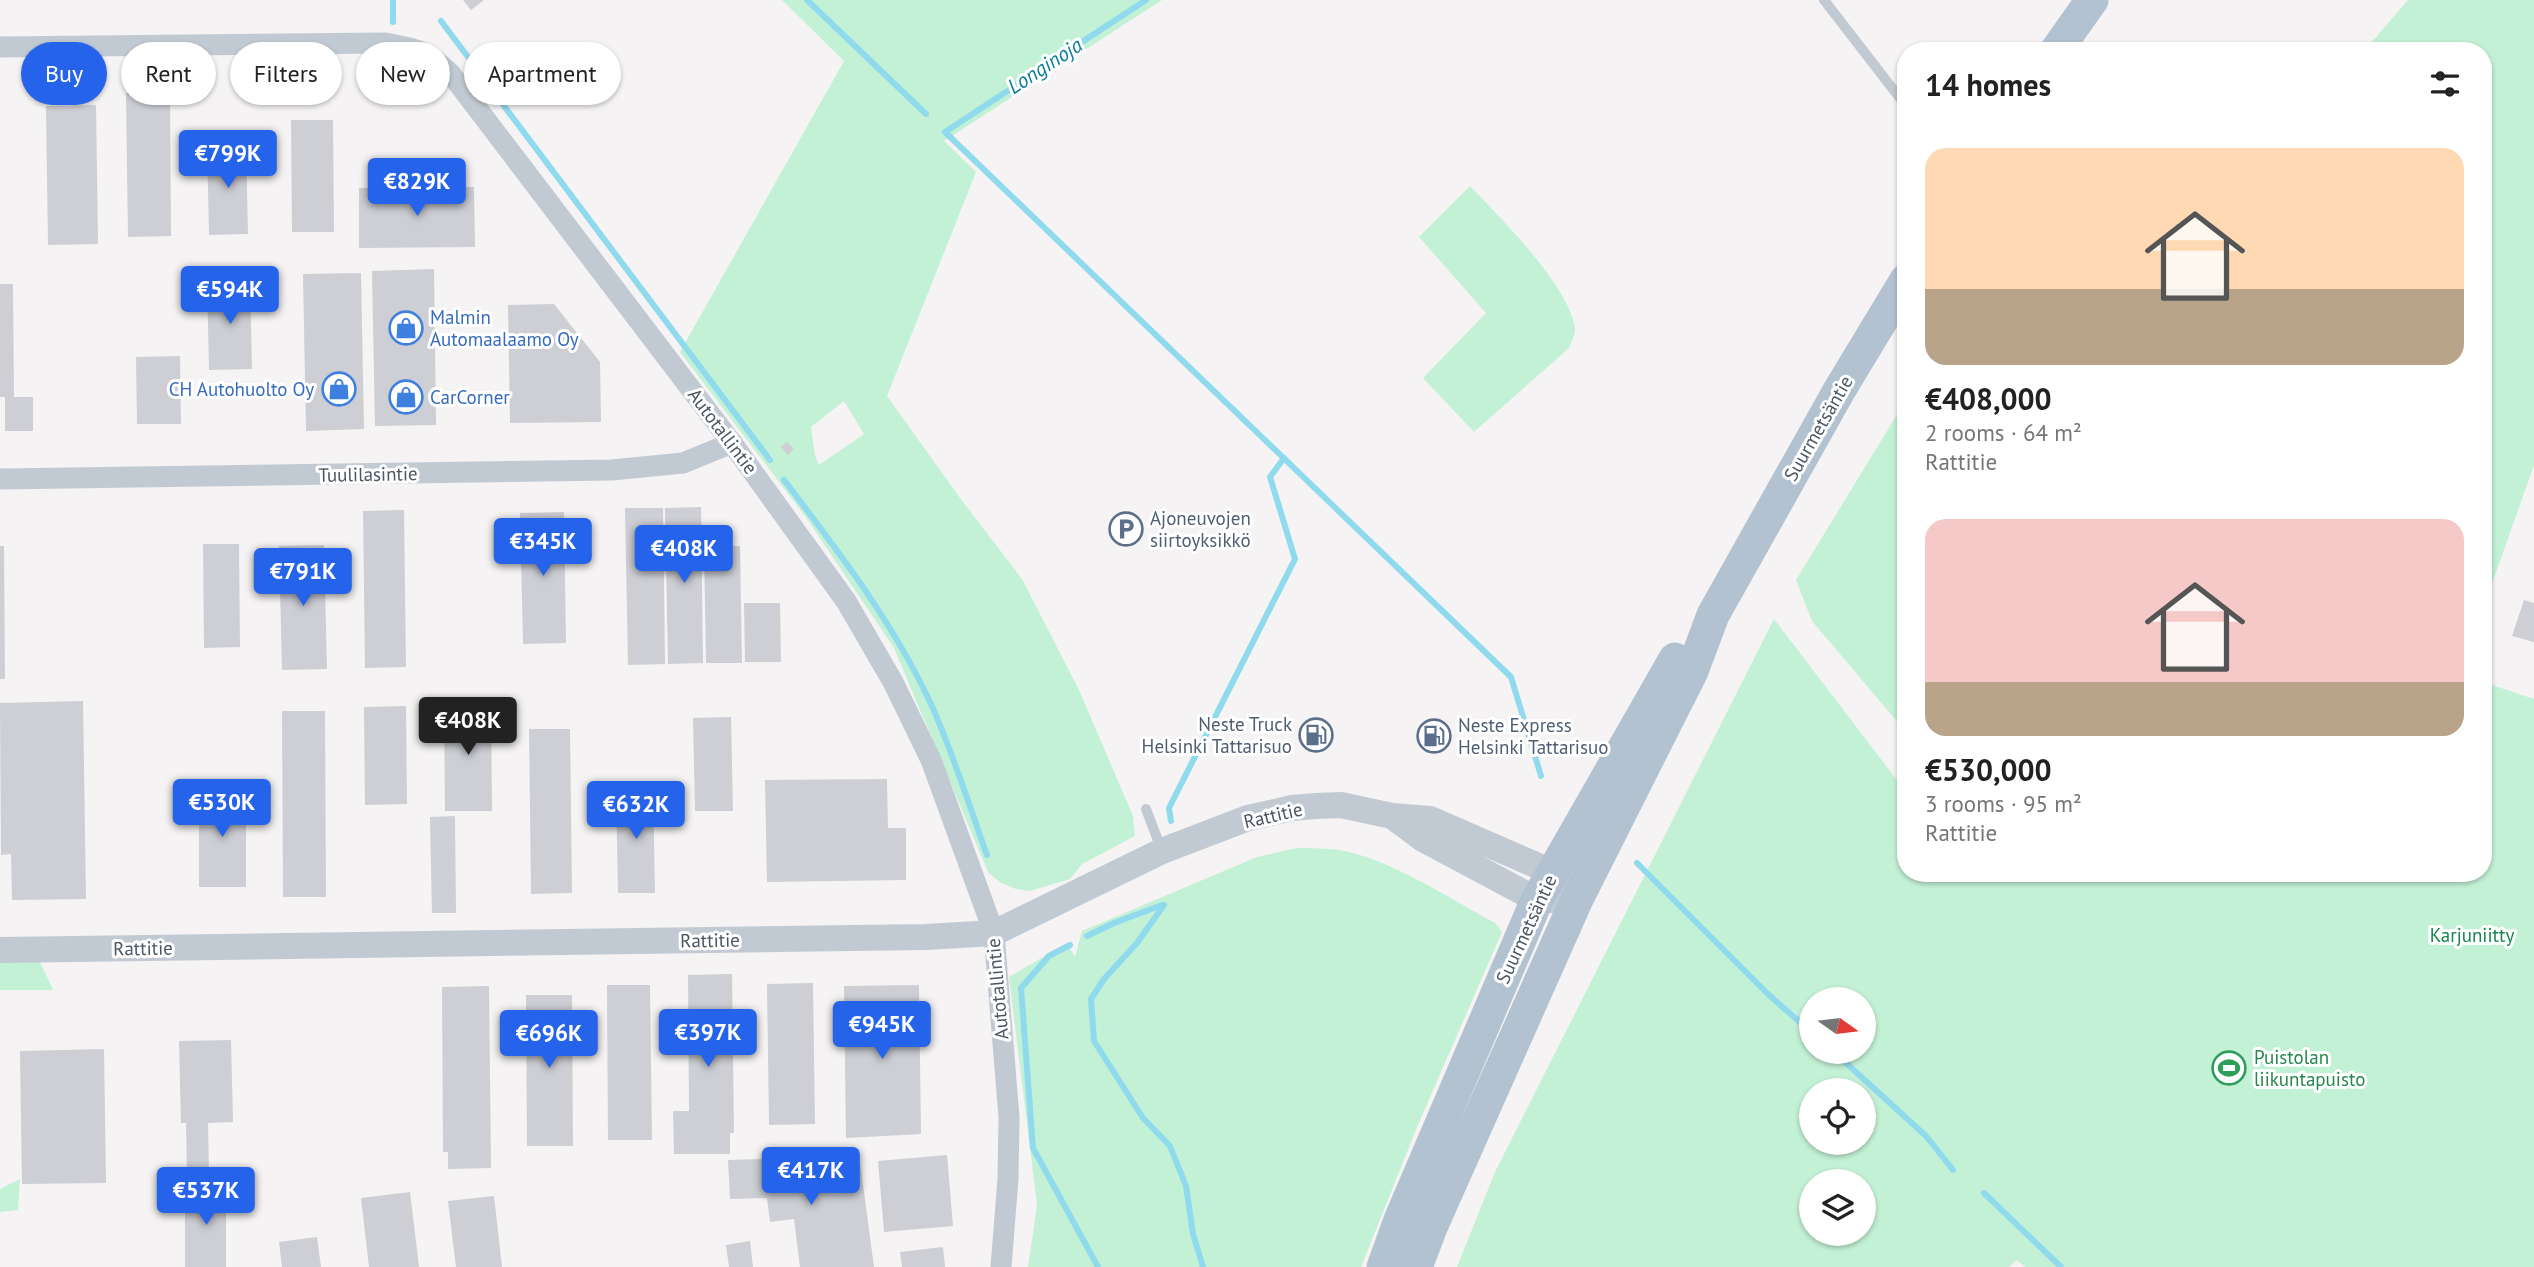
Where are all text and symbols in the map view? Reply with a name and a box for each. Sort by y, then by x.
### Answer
water label: Longinoja [1002,31,1088,100]
chip: Buy [21,42,107,105]
chip: Rent [121,42,216,105]
chip: Filters [230,42,342,105]
chip: New [356,42,450,105]
chip: Apartment [464,42,621,105]
text: 14 homes [1925,65,2051,104]
icon: filters [2426,65,2464,103]
pin: €799K [179,130,277,190]
text: €799K [195,138,261,167]
pin: €829K [368,158,466,218]
text: €829K [384,166,450,195]
icon: home [2132,193,2258,319]
pin: €594K [181,266,279,326]
text: €594K [197,274,263,303]
place label: Malmin Automaalaamo Oy [430,305,579,351]
shop icon: Malmin Automaalaamo Oy [387,309,425,347]
shop icon: CH Autohuolto Oy [320,370,358,408]
street label: Suurmetsäntie [1778,371,1858,485]
place label: CH Autohuolto Oy [169,377,314,401]
shop icon: CarCorner [387,378,425,416]
text: €408,000 [1925,379,2052,418]
street label: Autotallintie [683,383,763,479]
place label: CarCorner [430,385,510,409]
text: 2 rooms · 64 m² [1925,418,2082,447]
text: Rattitie [1925,447,1997,476]
street label: Tuulilasintie [318,461,418,487]
place label: Ajoneuvojen siirtoyksikkö [1150,506,1251,552]
parking icon: Ajoneuvojen siirtoyksikkö [1107,510,1145,548]
pin: €345K [494,518,592,578]
text: €345K [510,526,576,555]
pin: €408K [635,526,733,585]
text: €408K [651,533,717,562]
pin: €791K [254,548,352,608]
text: €791K [270,556,336,585]
icon: home [2132,564,2258,690]
pin: €408K [419,698,517,757]
text: €408K [435,705,501,734]
place label: Neste Truck Helsinki Tattarisuo [1142,712,1292,758]
place label: Neste Express Helsinki Tattarisuo [1458,713,1608,759]
fuel station icon: Neste Truck Helsinki Tattarisuo [1297,716,1335,754]
fuel station icon: Neste Express Helsinki Tattarisuo [1415,717,1453,755]
text: €530,000 [1925,750,2052,789]
pin: €530K [173,780,271,839]
pin: €632K [587,782,685,841]
text: €530K [189,787,255,816]
text: €632K [603,789,669,818]
text: 3 rooms · 95 m² [1925,789,2082,818]
street label: Rattitie [1241,797,1305,833]
text: Rattitie [1925,818,1997,847]
street label: Suurmetsäntie [1490,871,1562,987]
park label: Karjuniitty [2430,923,2514,947]
street label: Rattitie [680,927,740,953]
street label: Rattitie [113,935,173,961]
street label: Autotallintie [981,937,1013,1041]
north arrow [1799,987,1876,1064]
map controls [1799,987,1876,1246]
pin: €945K [833,1002,931,1061]
text: €945K [849,1009,915,1038]
pin: €696K [500,1010,598,1070]
pin: €397K [659,1010,757,1069]
text: €397K [675,1017,741,1046]
text: €696K [516,1018,582,1047]
place label: Puistolan liikuntapuisto [2254,1045,2365,1091]
sports icon: Puistolan liikuntapuisto [2210,1049,2248,1087]
button: locate [1799,1078,1876,1155]
pin: €417K [762,1148,860,1207]
text: €417K [778,1155,844,1184]
pin: €537K [157,1168,255,1227]
button: layers [1799,1169,1876,1246]
text: €537K [173,1175,239,1204]

